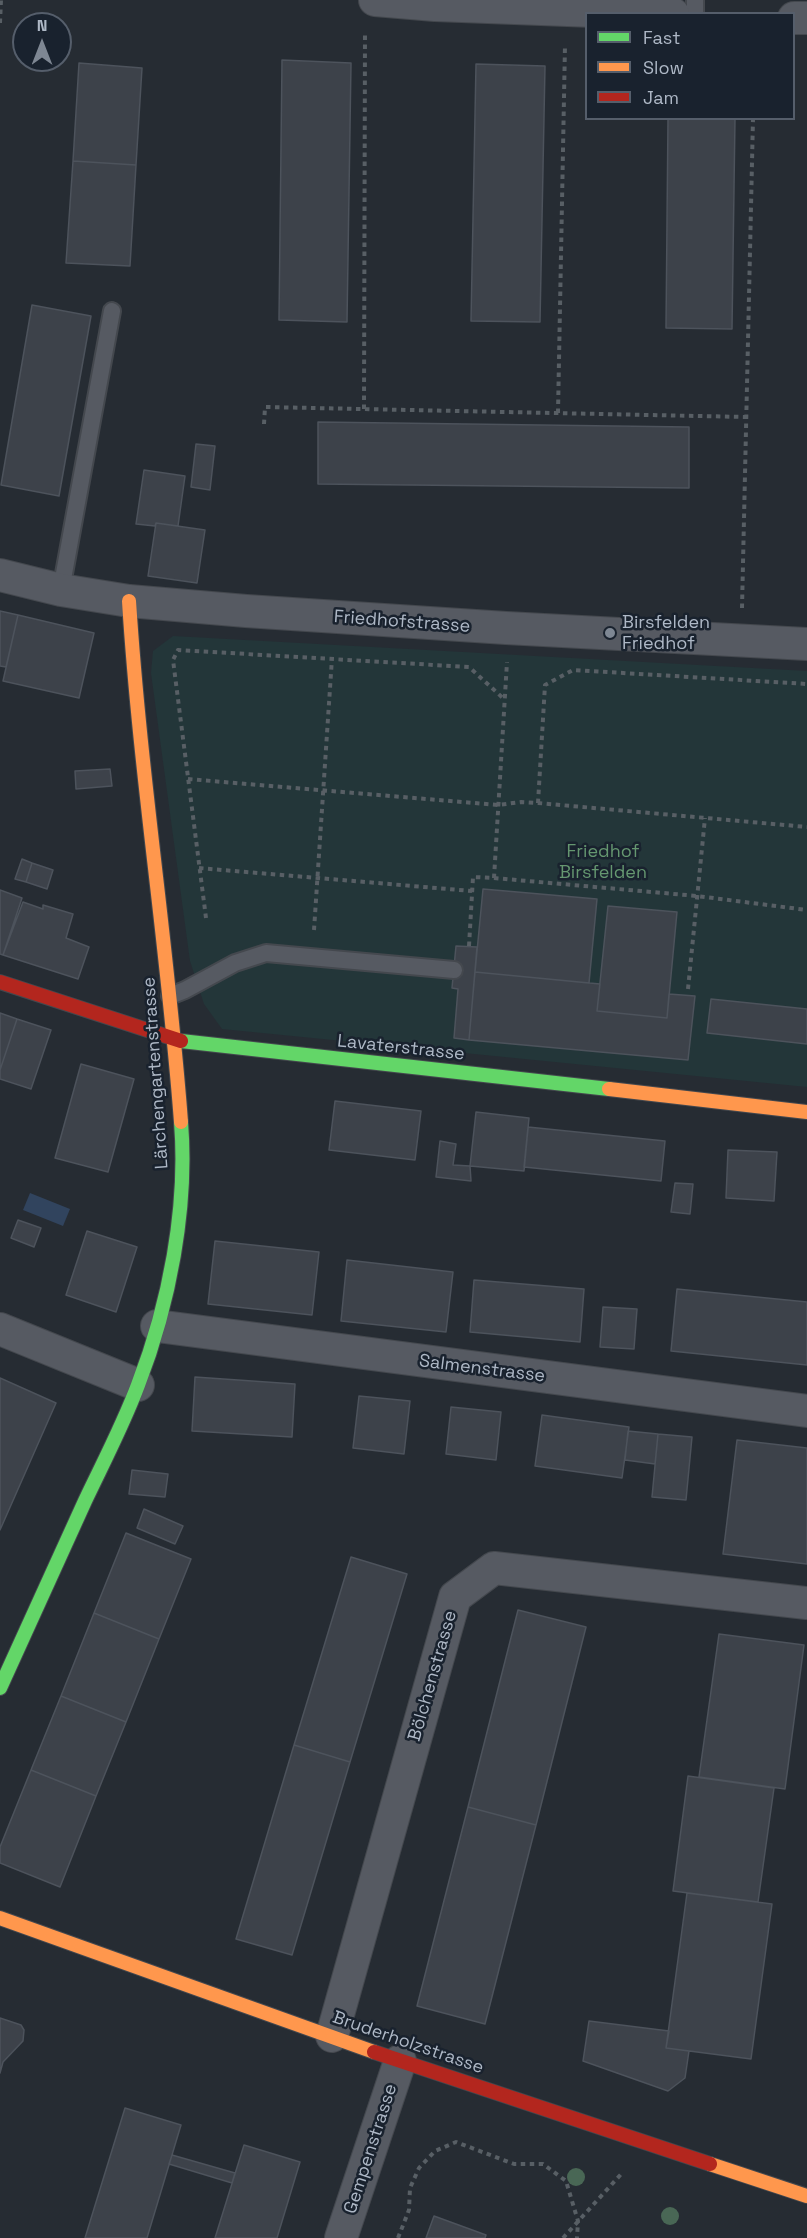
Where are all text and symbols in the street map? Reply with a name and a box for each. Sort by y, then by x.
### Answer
north arrow [12,12,72,72]
legend [585,12,795,120]
text: N [37,15,47,36]
text: Fast [643,26,680,49]
text: Slow [643,56,684,79]
text: Jam [643,86,679,109]
street label: Friedhofstrasse [333,606,471,638]
place label: Birsfelden Friedhof [622,612,710,654]
marker: Birsfelden Friedhof [603,626,617,640]
park label: Friedhof Birsfelden [559,841,647,884]
street label: Lärchengartenstrasse [139,976,173,1170]
street label: Lavaterstrasse [336,1031,466,1065]
street label: Salmenstrasse [418,1351,546,1387]
street label: Bölchenstrasse [404,1608,462,1744]
street label: Bruderholzstrasse [329,2007,487,2079]
street label: Gempenstrasse [340,2081,402,2217]

